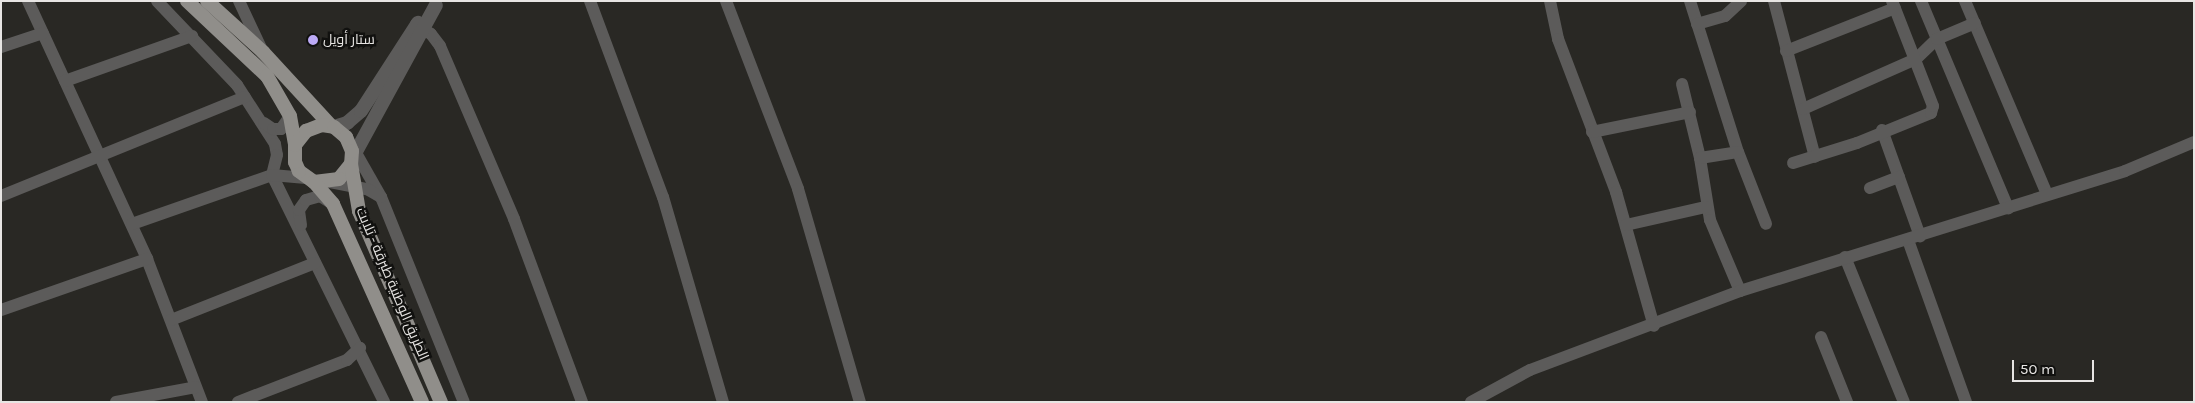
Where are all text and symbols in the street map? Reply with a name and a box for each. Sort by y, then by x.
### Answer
place label: ستار أويل [323,32,375,48]
marker: ستار أويل [307,34,319,46]
street label: الطريق الوطنية طبرقة - تلابت [352,205,432,363]
scale bar [2015,350,2098,382]
text: 50 m [2020,360,2055,378]

